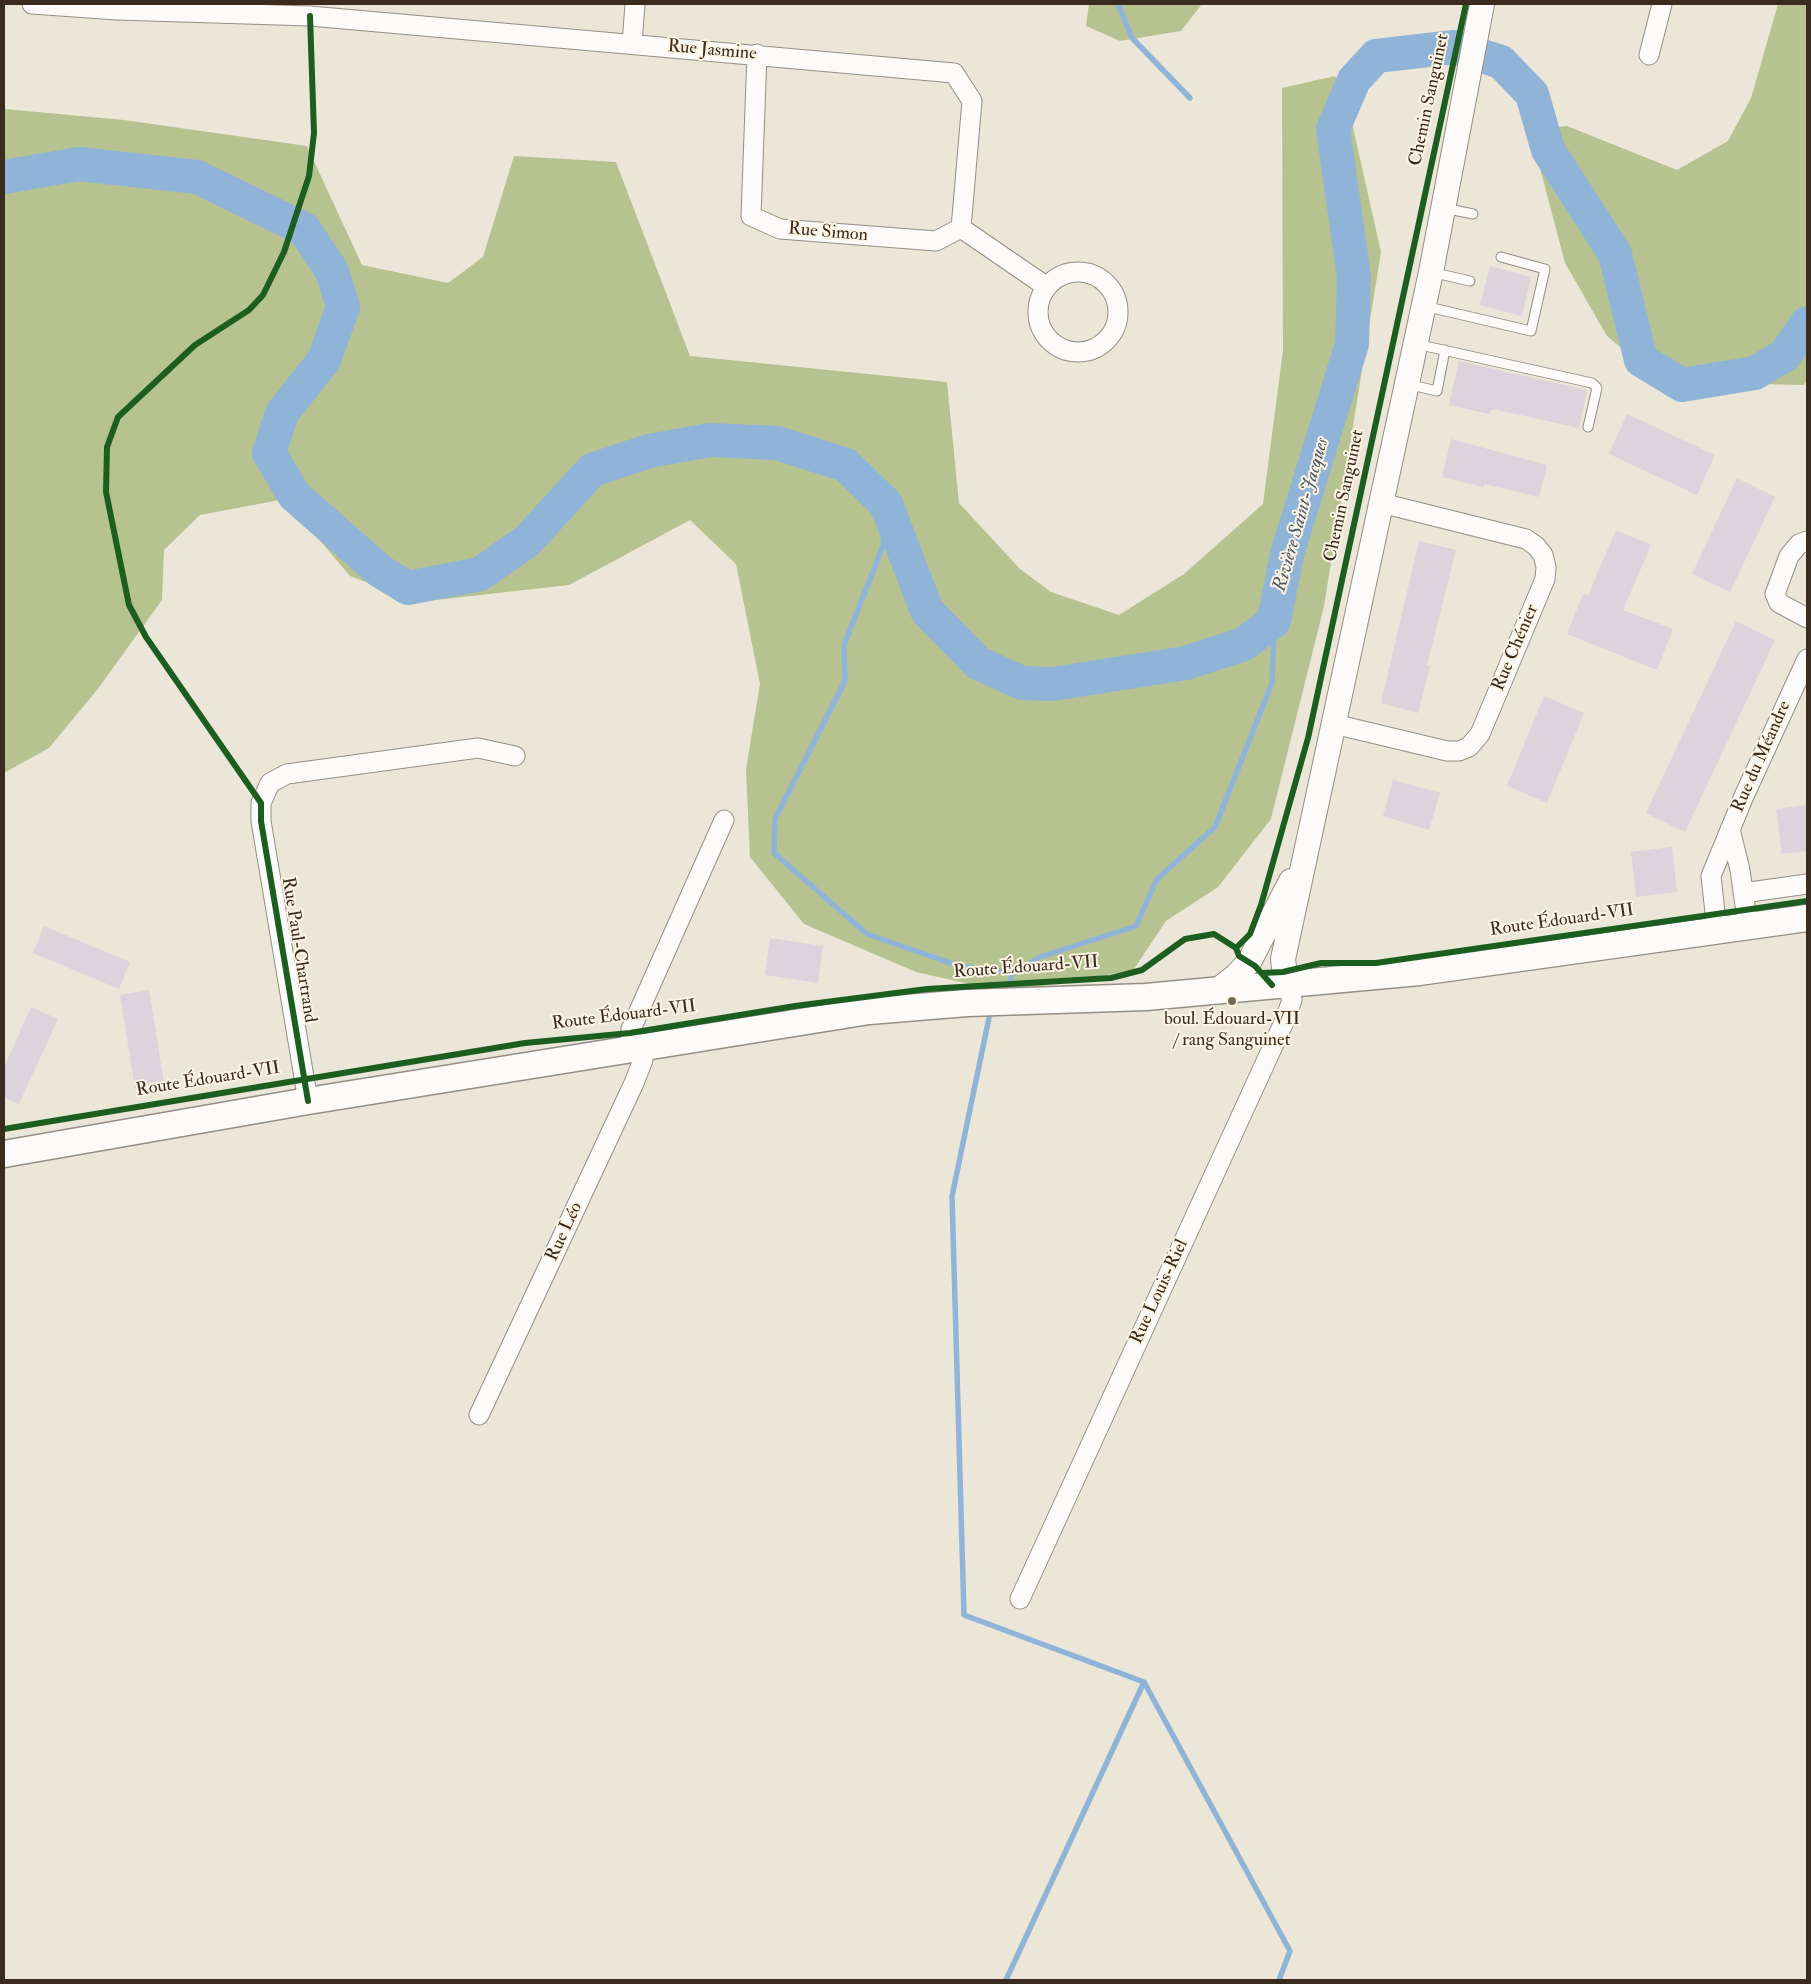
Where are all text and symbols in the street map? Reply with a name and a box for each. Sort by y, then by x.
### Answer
street label: Chemin Sanguinet [1405,32,1455,168]
street label: Rue Jasmine [667,36,757,66]
street label: Rue Simon [787,219,869,247]
street label: Chemin Sanguinet [1320,428,1370,564]
water label: Rivière Saint-Jacques [1269,436,1335,594]
street label: Rue Chénier [1488,602,1544,694]
street label: Rue du Méandre [1728,698,1796,816]
street label: Rue Paul-Chartrand [276,876,320,1024]
street label: Route Édouard-VII [1489,900,1635,942]
street label: Route Édouard-VII [953,952,1099,984]
marker: boul. Édouard-VII / rang Sanguinet [1226,995,1238,1007]
street label: Route Édouard-VII [551,996,697,1036]
place label: boul. Édouard-VII / rang Sanguinet [1164,1009,1300,1052]
street label: Route Édouard-VII [135,1058,281,1102]
street label: Rue Léo [542,1199,588,1265]
street label: Rue Louis-Riel [1126,1236,1194,1348]

